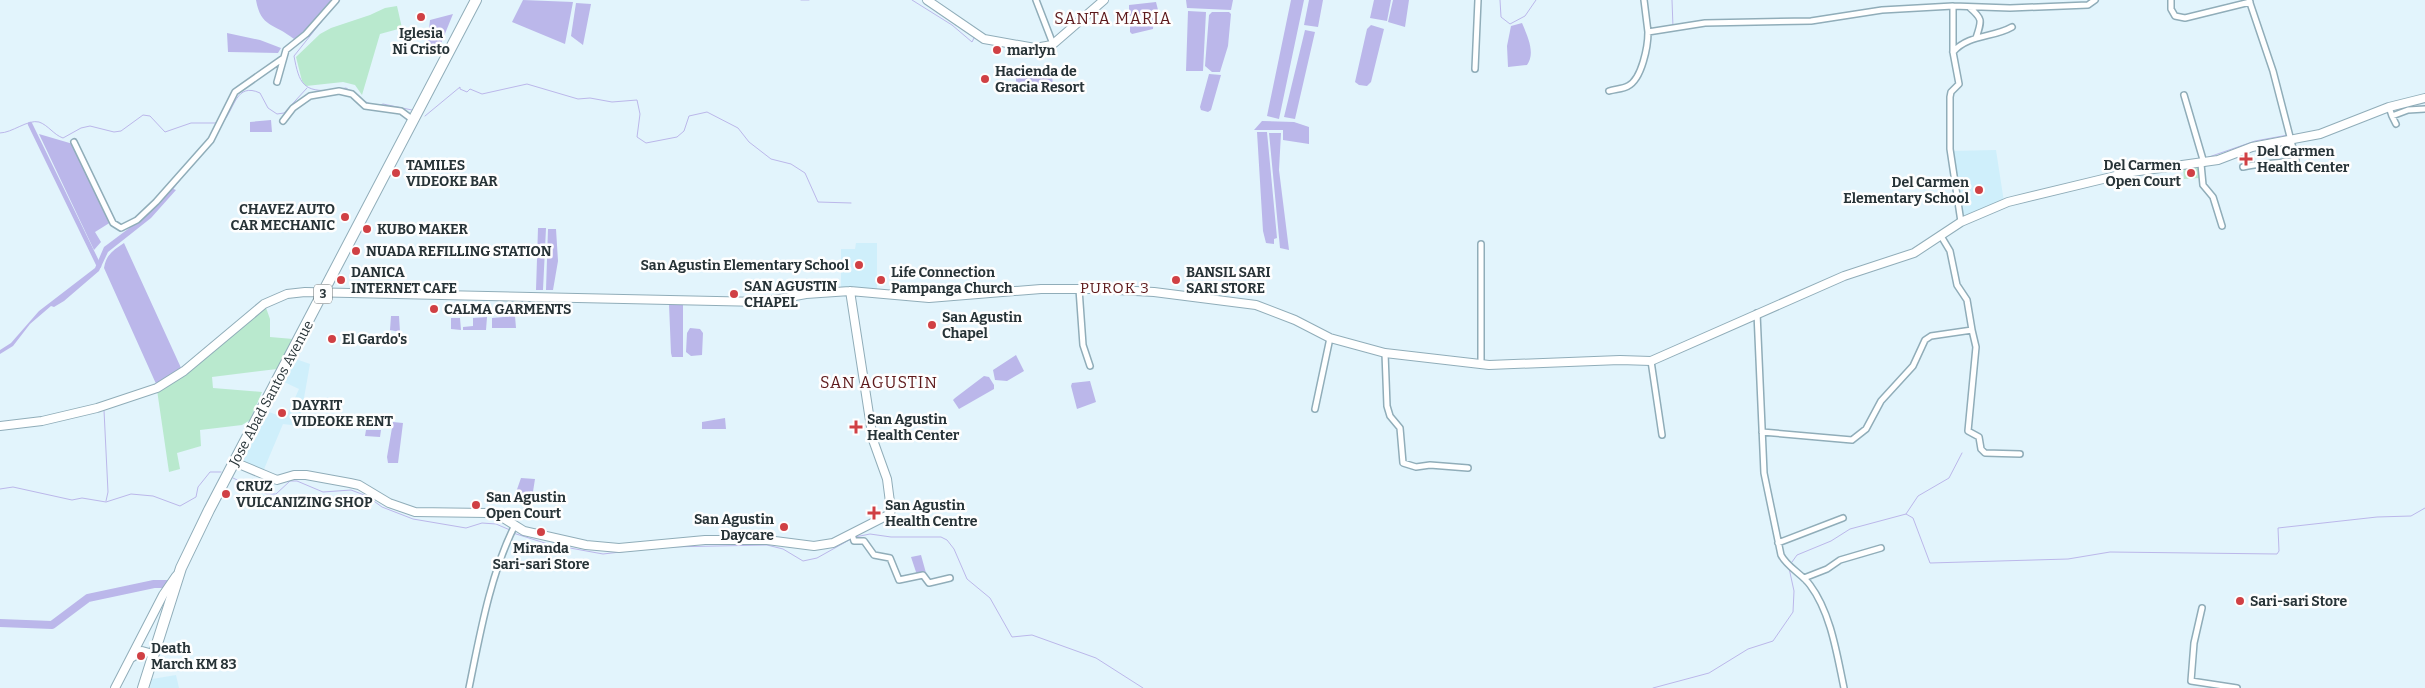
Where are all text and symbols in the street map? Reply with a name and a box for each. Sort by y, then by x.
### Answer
district label: SANTA MARIA [1054,9,1172,28]
marker: Iglesia Ni Cristo [415,11,427,23]
place label: Iglesia Ni Cristo [392,25,450,58]
place label: marlyn [1007,42,1055,59]
marker: marlyn [991,44,1003,56]
place label: Hacienda de Gracia Resort [995,63,1085,96]
marker: Hacienda de Gracia Resort [979,73,991,85]
place label: Del Carmen Health Center [2257,143,2350,176]
marker: Del Carmen Health Center [2239,152,2253,166]
place label: TAMILES VIDEOKE BAR [406,157,498,190]
place label: Del Carmen Open Court [2104,157,2181,190]
marker: TAMILES VIDEOKE BAR [390,167,402,179]
marker: Del Carmen Open Court [2185,167,2197,179]
place label: Del Carmen Elementary School [1843,174,1970,207]
marker: Del Carmen Elementary School [1973,184,1985,196]
place label: CHAVEZ AUTO CAR MECHANIC [230,201,335,234]
marker: CHAVEZ AUTO CAR MECHANIC [339,211,351,223]
place label: KUBO MAKER [377,221,468,238]
marker: KUBO MAKER [361,223,373,235]
place label: NUADA REFILLING STATION [366,243,552,260]
marker: NUADA REFILLING STATION [350,245,362,257]
place label: San Agustin Elementary School [641,257,850,274]
marker: San Agustin Elementary School [853,259,865,271]
place label: DANICA INTERNET CAFE [351,264,457,297]
place label: Life Connection Pampanga Church [891,264,1013,297]
place label: BANSIL SARI SARI STORE [1186,264,1271,297]
marker: DANICA INTERNET CAFE [335,274,347,286]
marker: Life Connection Pampanga Church [875,274,887,286]
marker: BANSIL SARI SARI STORE [1170,274,1182,286]
place label: SAN AGUSTIN CHAPEL [744,278,838,311]
district label: PUROK 3 [1080,279,1150,297]
road number: 3 [314,284,332,304]
marker: SAN AGUSTIN CHAPEL [728,288,740,300]
place label: CALMA GARMENTS [444,301,572,318]
marker: CALMA GARMENTS [428,303,440,315]
place label: San Agustin Chapel [942,309,1022,342]
street label: Jose Abad Santos Avenue [225,318,317,470]
marker: San Agustin Chapel [926,319,938,331]
place label: El Gardo's [342,331,407,348]
marker: El Gardo's [326,333,338,345]
district label: SAN AGUSTIN [820,373,938,392]
place label: DAYRIT VIDEOKE RENT [292,397,393,430]
marker: DAYRIT VIDEOKE RENT [276,407,288,419]
place label: San Agustin Health Center [867,411,960,444]
marker: San Agustin Health Center [849,420,863,434]
place label: CRUZ VULCANIZING SHOP [236,478,373,511]
marker: CRUZ VULCANIZING SHOP [220,488,232,500]
place label: San Agustin Open Court [486,489,566,522]
place label: San Agustin Health Centre [885,497,978,530]
marker: San Agustin Open Court [470,499,482,511]
marker: San Agustin Health Centre [867,506,881,520]
place label: San Agustin Daycare [694,511,774,544]
marker: San Agustin Daycare [778,521,790,533]
marker: Miranda Sari-sari Store [535,526,547,538]
place label: Miranda Sari-sari Store [492,540,590,573]
place label: Sari-sari Store [2250,593,2347,610]
marker: Sari-sari Store [2234,595,2246,607]
place label: Death March KM 83 [151,640,236,673]
marker: Death March KM 83 [135,650,147,662]

